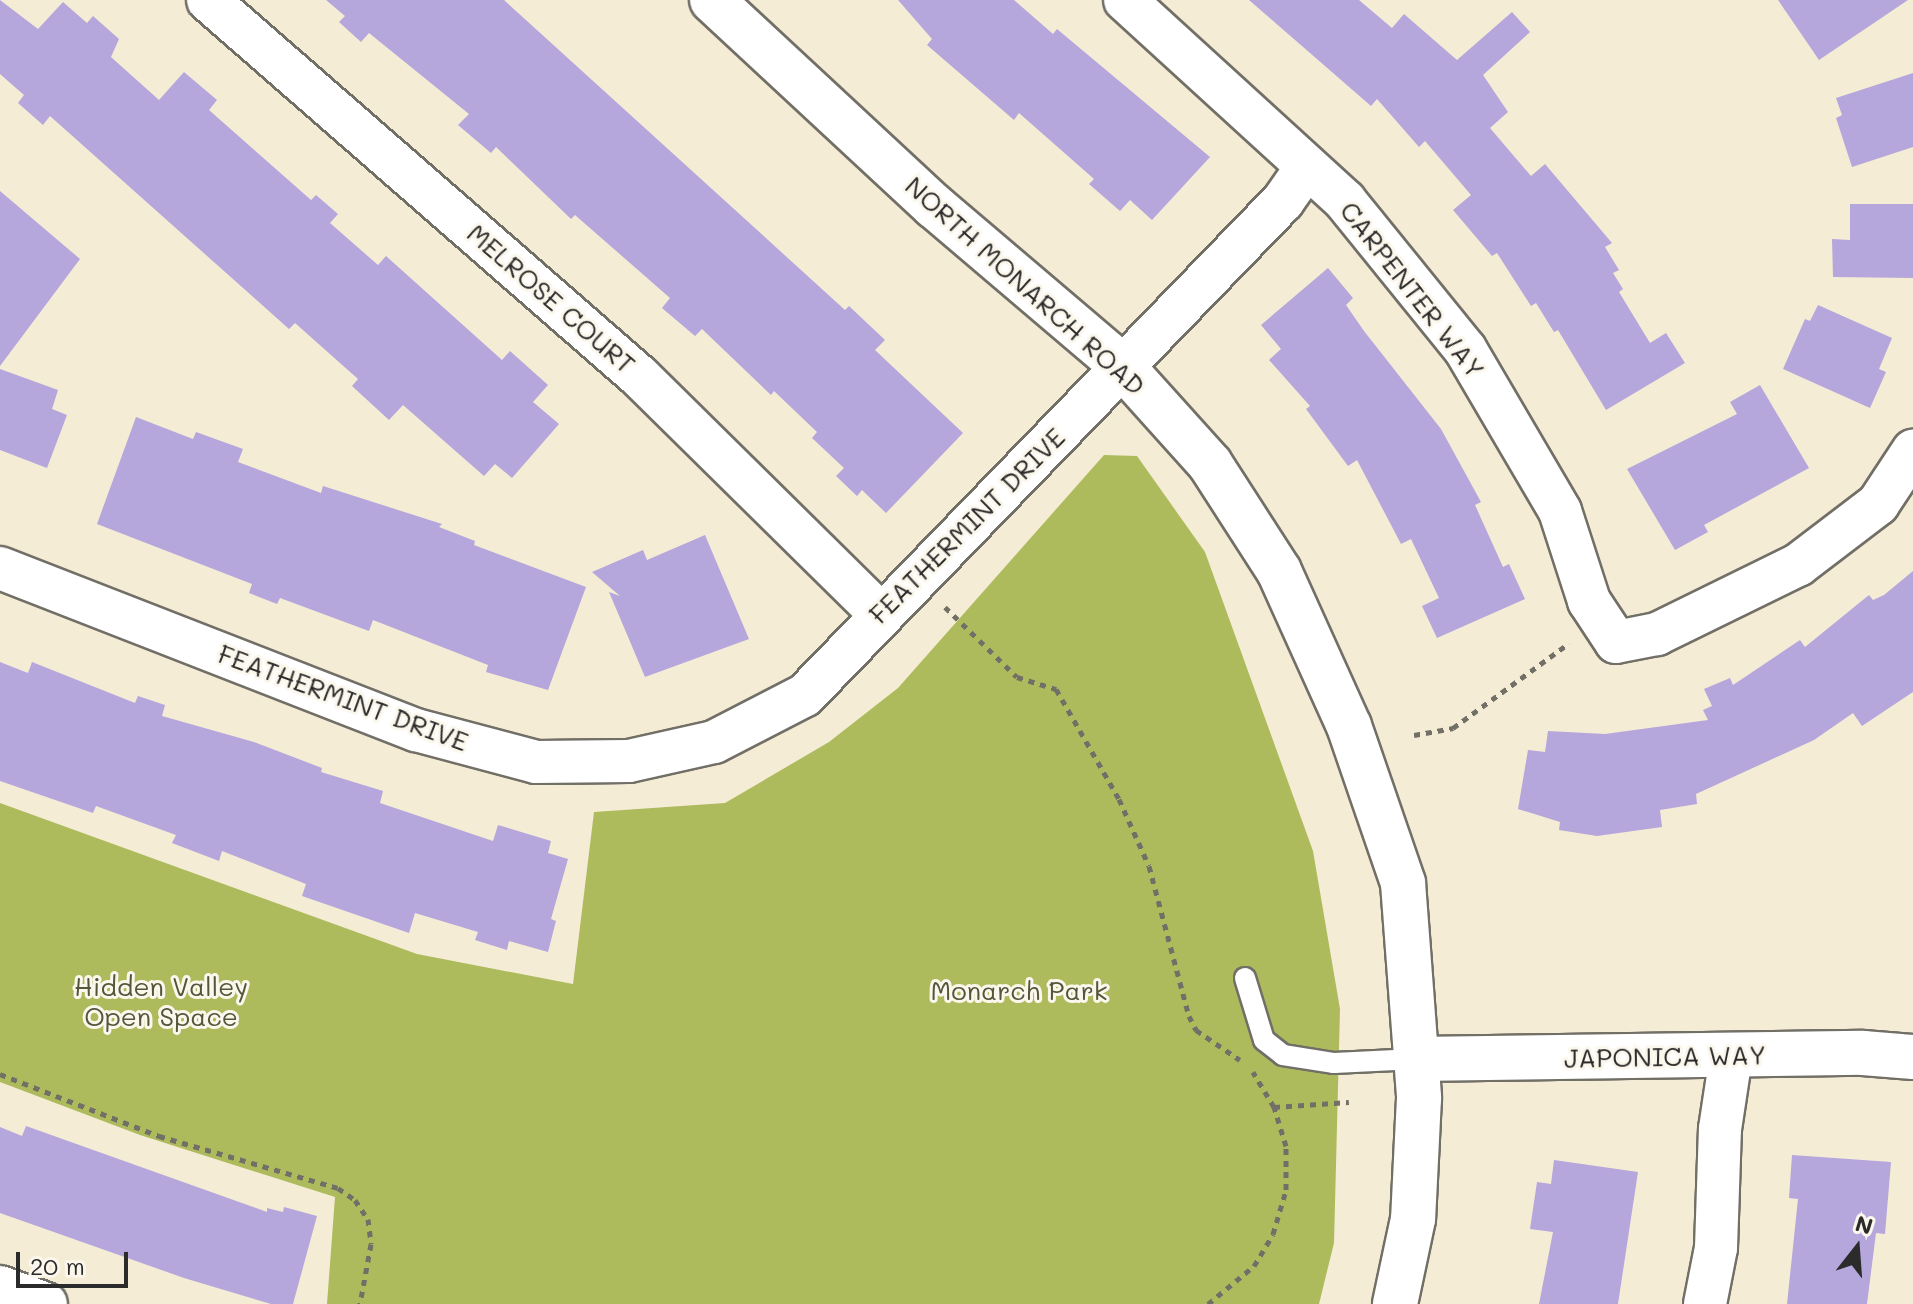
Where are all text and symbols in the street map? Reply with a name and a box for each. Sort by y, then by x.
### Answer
street label: NORTH MONARCH ROAD [899,170,1151,402]
street label: CARPENTER WAY [1333,196,1491,384]
street label: MELROSE COURT [461,218,641,380]
street label: FEATHERMINT DRIVE [863,422,1071,630]
street label: FEATHERMINT DRIVE [214,638,472,758]
park label: Hidden Valley Open Space [74,971,248,1032]
park label: Monarch Park [930,975,1108,1007]
street label: JAPONICA WAY [1564,1040,1766,1074]
north arrow [1817,1208,1897,1288]
text: N [1852,1208,1876,1241]
scale bar [20,1236,132,1286]
text: 20 m [30,1250,85,1281]

